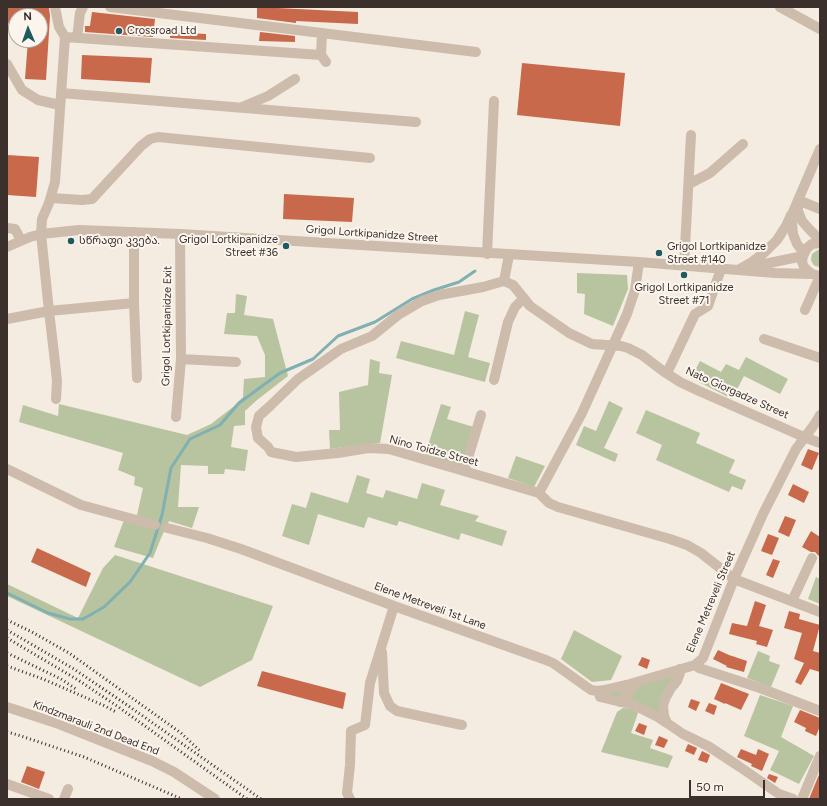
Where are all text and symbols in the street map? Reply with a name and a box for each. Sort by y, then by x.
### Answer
north arrow [8,8,48,48]
text: N [23,10,32,23]
place label: Crossroad Ltd [127,24,196,38]
marker: Crossroad Ltd [114,26,124,36]
street label: Grigol Lortkipanidze Street [305,223,439,245]
place label: Grigol Lortkipanidze Street #36 [179,233,278,259]
place label: სწრაფი კვება. [79,234,160,248]
marker: სწრაფი კვება. [66,236,76,246]
place label: Grigol Lortkipanidze Street #140 [667,240,766,266]
marker: Grigol Lortkipanidze Street #36 [281,241,291,251]
marker: Grigol Lortkipanidze Street #140 [654,248,664,258]
street label: Grigol Lortkipanidze Exit [159,266,175,386]
marker: Grigol Lortkipanidze Street #71 [679,270,689,280]
place label: Grigol Lortkipanidze Street #71 [634,281,734,307]
street label: Nato Giorgadze Street [683,364,791,422]
street label: Nino Toidze Street [388,433,480,469]
street label: Elene Metreveli Street [684,549,738,655]
street label: Elene Metreveli 1st Lane [372,580,488,632]
street label: Kindzmarauli 2nd Dead End [31,698,161,758]
scale bar [691,772,767,798]
text: 50 m [696,780,724,794]

